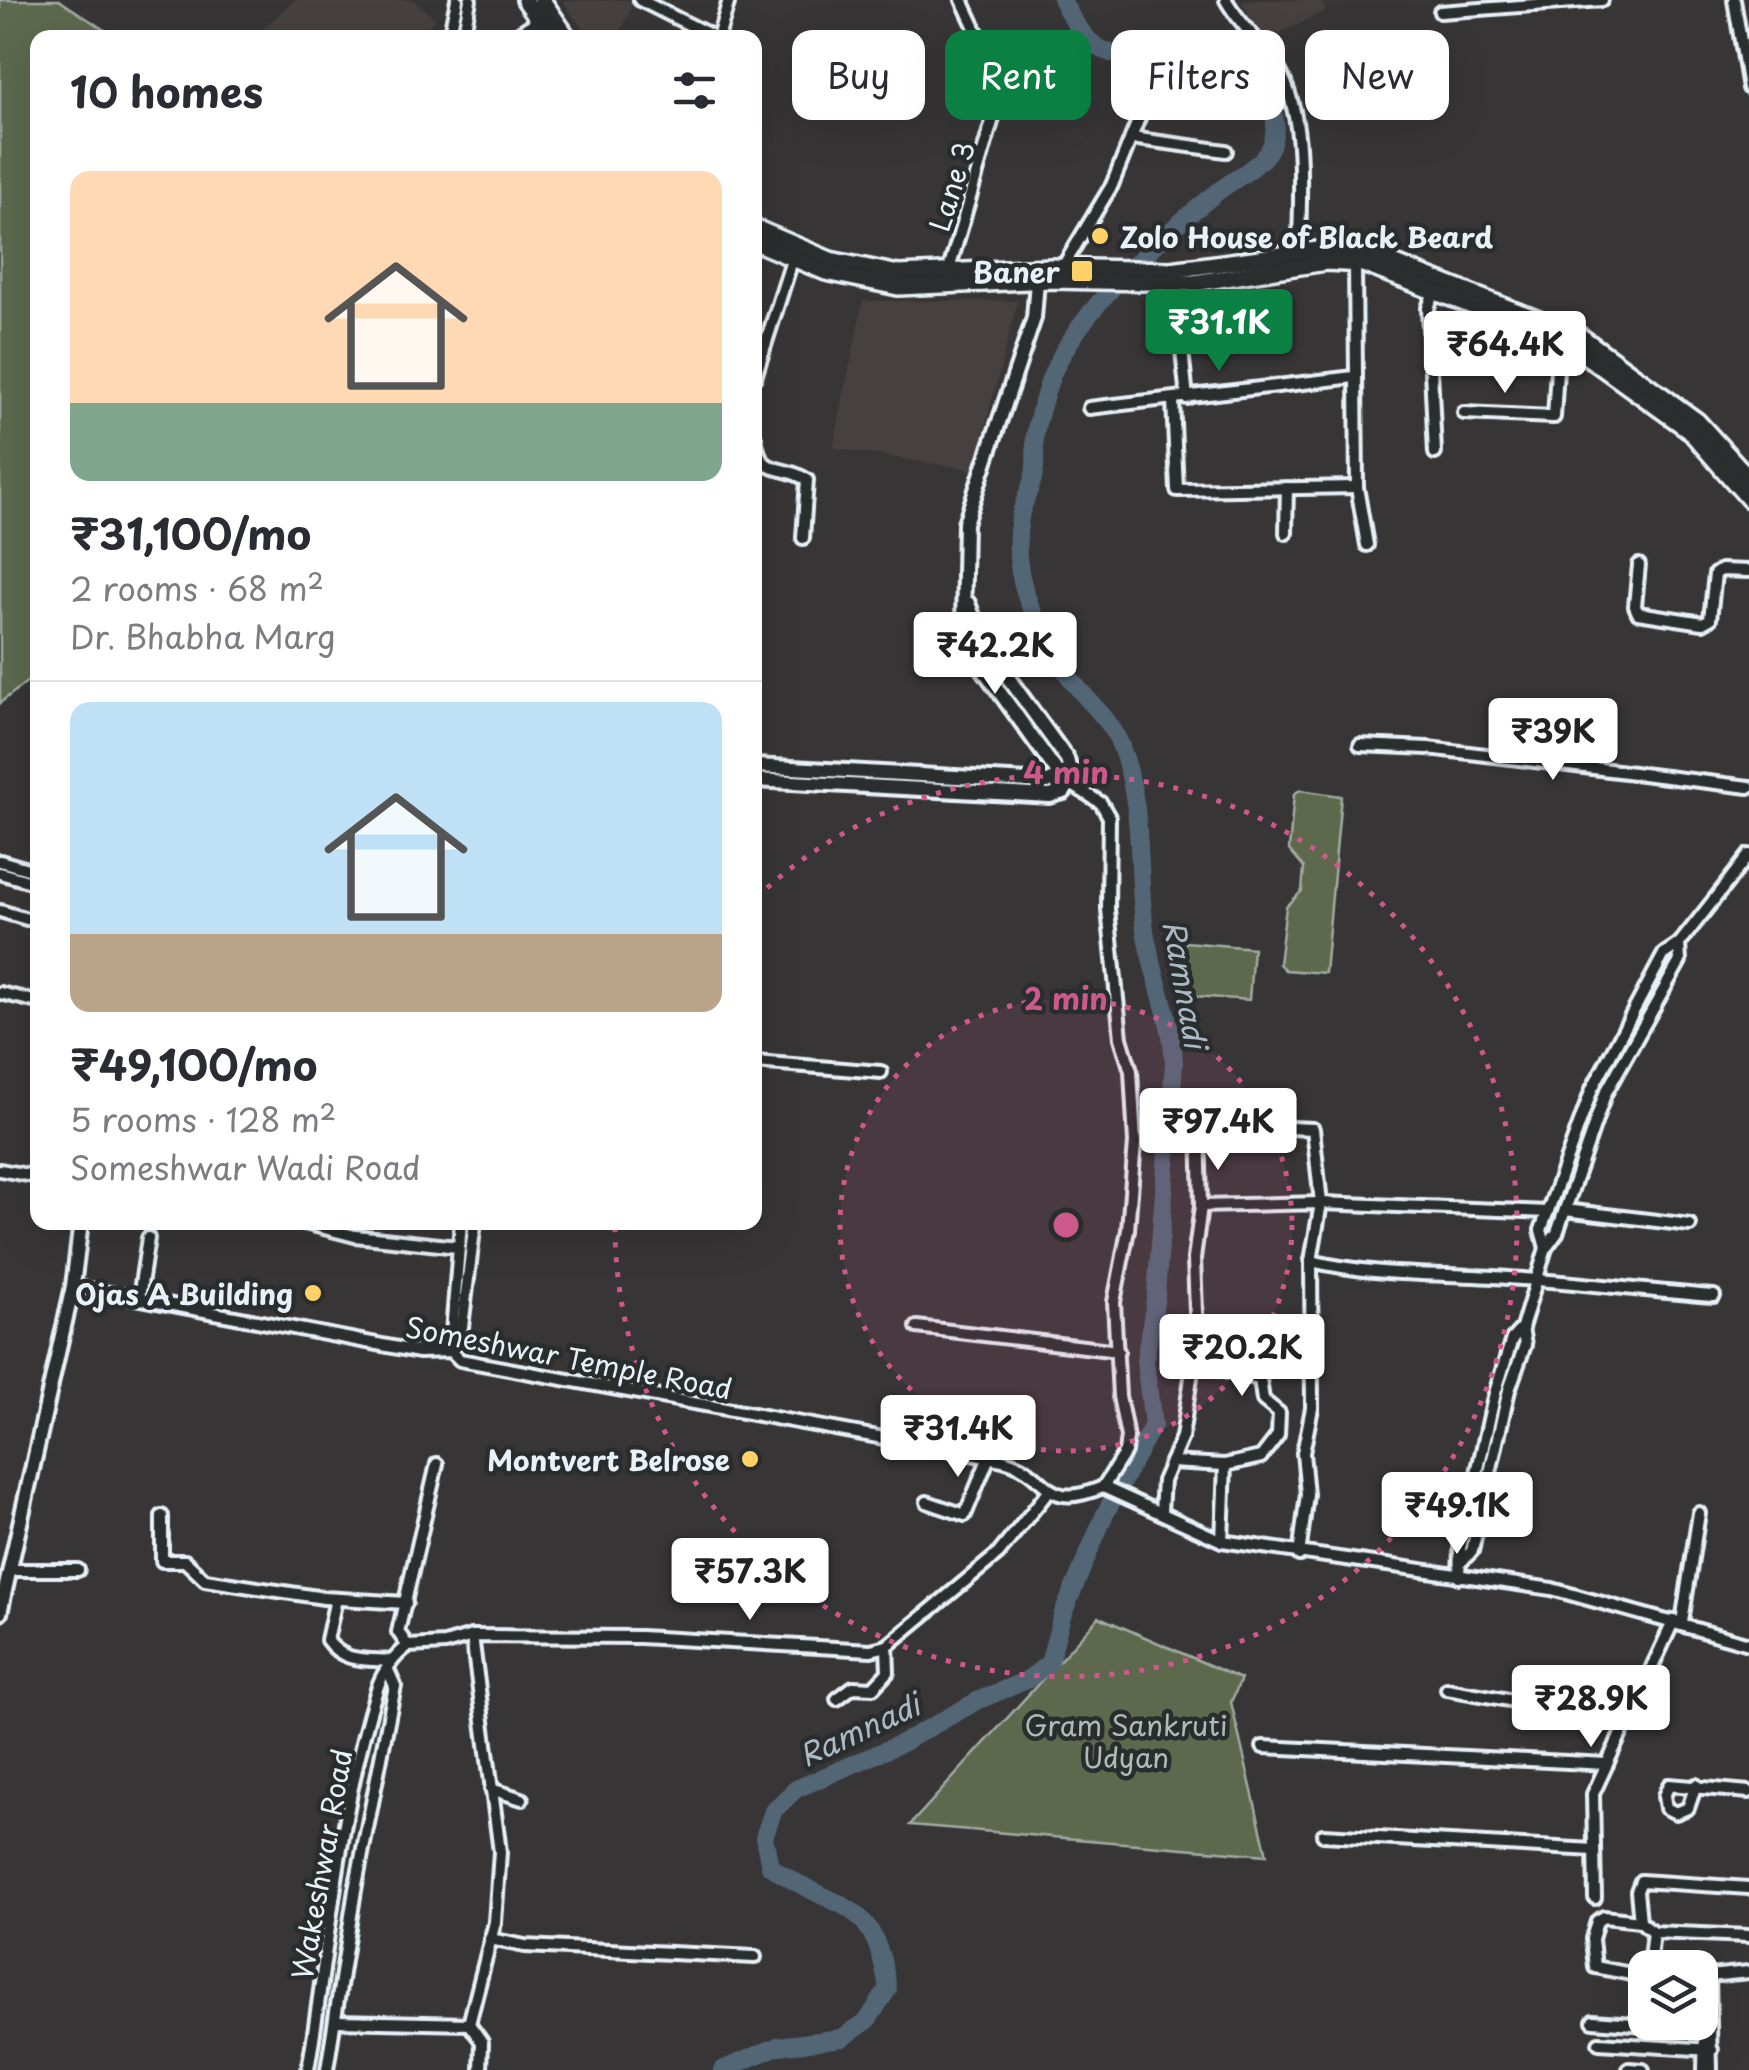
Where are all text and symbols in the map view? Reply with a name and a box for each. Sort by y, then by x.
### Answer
chip: Buy [792,30,925,120]
chip: Rent [945,30,1091,120]
chip: Filters [1111,30,1285,120]
chip: New [1305,30,1449,120]
text: 10 homes [70,59,263,122]
icon: filters [667,63,722,118]
street label: Lane 3 [917,136,985,236]
place label: Zolo House of Black Beard [1120,215,1494,258]
marker: Zolo House of Black Beard [1089,225,1111,247]
icon: home [306,236,486,416]
place label: Baner [973,250,1061,293]
marker: Baner [1069,258,1095,284]
pin: ₹31.1K [1138,289,1300,374]
text: ₹31.1K [1167,297,1271,345]
pin: ₹64.4K [1424,311,1586,396]
text: ₹64.4K [1446,319,1564,367]
text: ₹31,100/mo [70,501,311,564]
text: 2 rooms · 68 m² [70,564,324,612]
text: Dr. Bhabha Marg [70,612,336,660]
pin: ₹42.2K [914,612,1076,697]
text: ₹42.2K [936,620,1054,668]
pin: ₹39K [1494,698,1612,783]
text: ₹39K [1511,706,1595,754]
text: 4 min [1023,749,1109,794]
icon: home [306,767,486,947]
water label: Ramnadi [1153,917,1220,1056]
text: 2 min [1024,975,1108,1020]
text: ₹49,100/mo [70,1032,318,1095]
pin: ₹97.4K [1137,1088,1299,1173]
text: 5 rooms · 128 m² [70,1095,336,1143]
text: ₹97.4K [1162,1096,1274,1144]
text: Someshwar Wadi Road [70,1143,421,1191]
centre of rings [1048,1207,1084,1243]
place label: Ojas A Building [75,1272,293,1315]
marker: Ojas A Building [302,1282,324,1304]
street label: Someshwar Temple Road [402,1304,736,1410]
pin: ₹20.2K [1161,1314,1323,1399]
text: ₹20.2K [1181,1322,1303,1370]
pin: ₹31.4K [877,1395,1039,1480]
text: ₹31.4K [903,1403,1013,1451]
place label: Montvert Belrose [487,1438,730,1481]
marker: Montvert Belrose [739,1448,761,1470]
pin: ₹49.1K [1376,1472,1538,1557]
text: ₹49.1K [1404,1480,1510,1528]
pin: ₹57.3K [669,1538,831,1623]
text: ₹57.3K [694,1546,806,1594]
pin: ₹28.9K [1510,1665,1672,1750]
text: ₹28.9K [1534,1673,1648,1721]
water label: Ramnadi [791,1680,931,1777]
park label: Gram Sankruti Udyan [1024,1703,1228,1778]
street label: Wakeshwar Road [280,1746,362,1982]
map controls [1628,1950,1718,2040]
button: layers [1628,1950,1718,2040]

